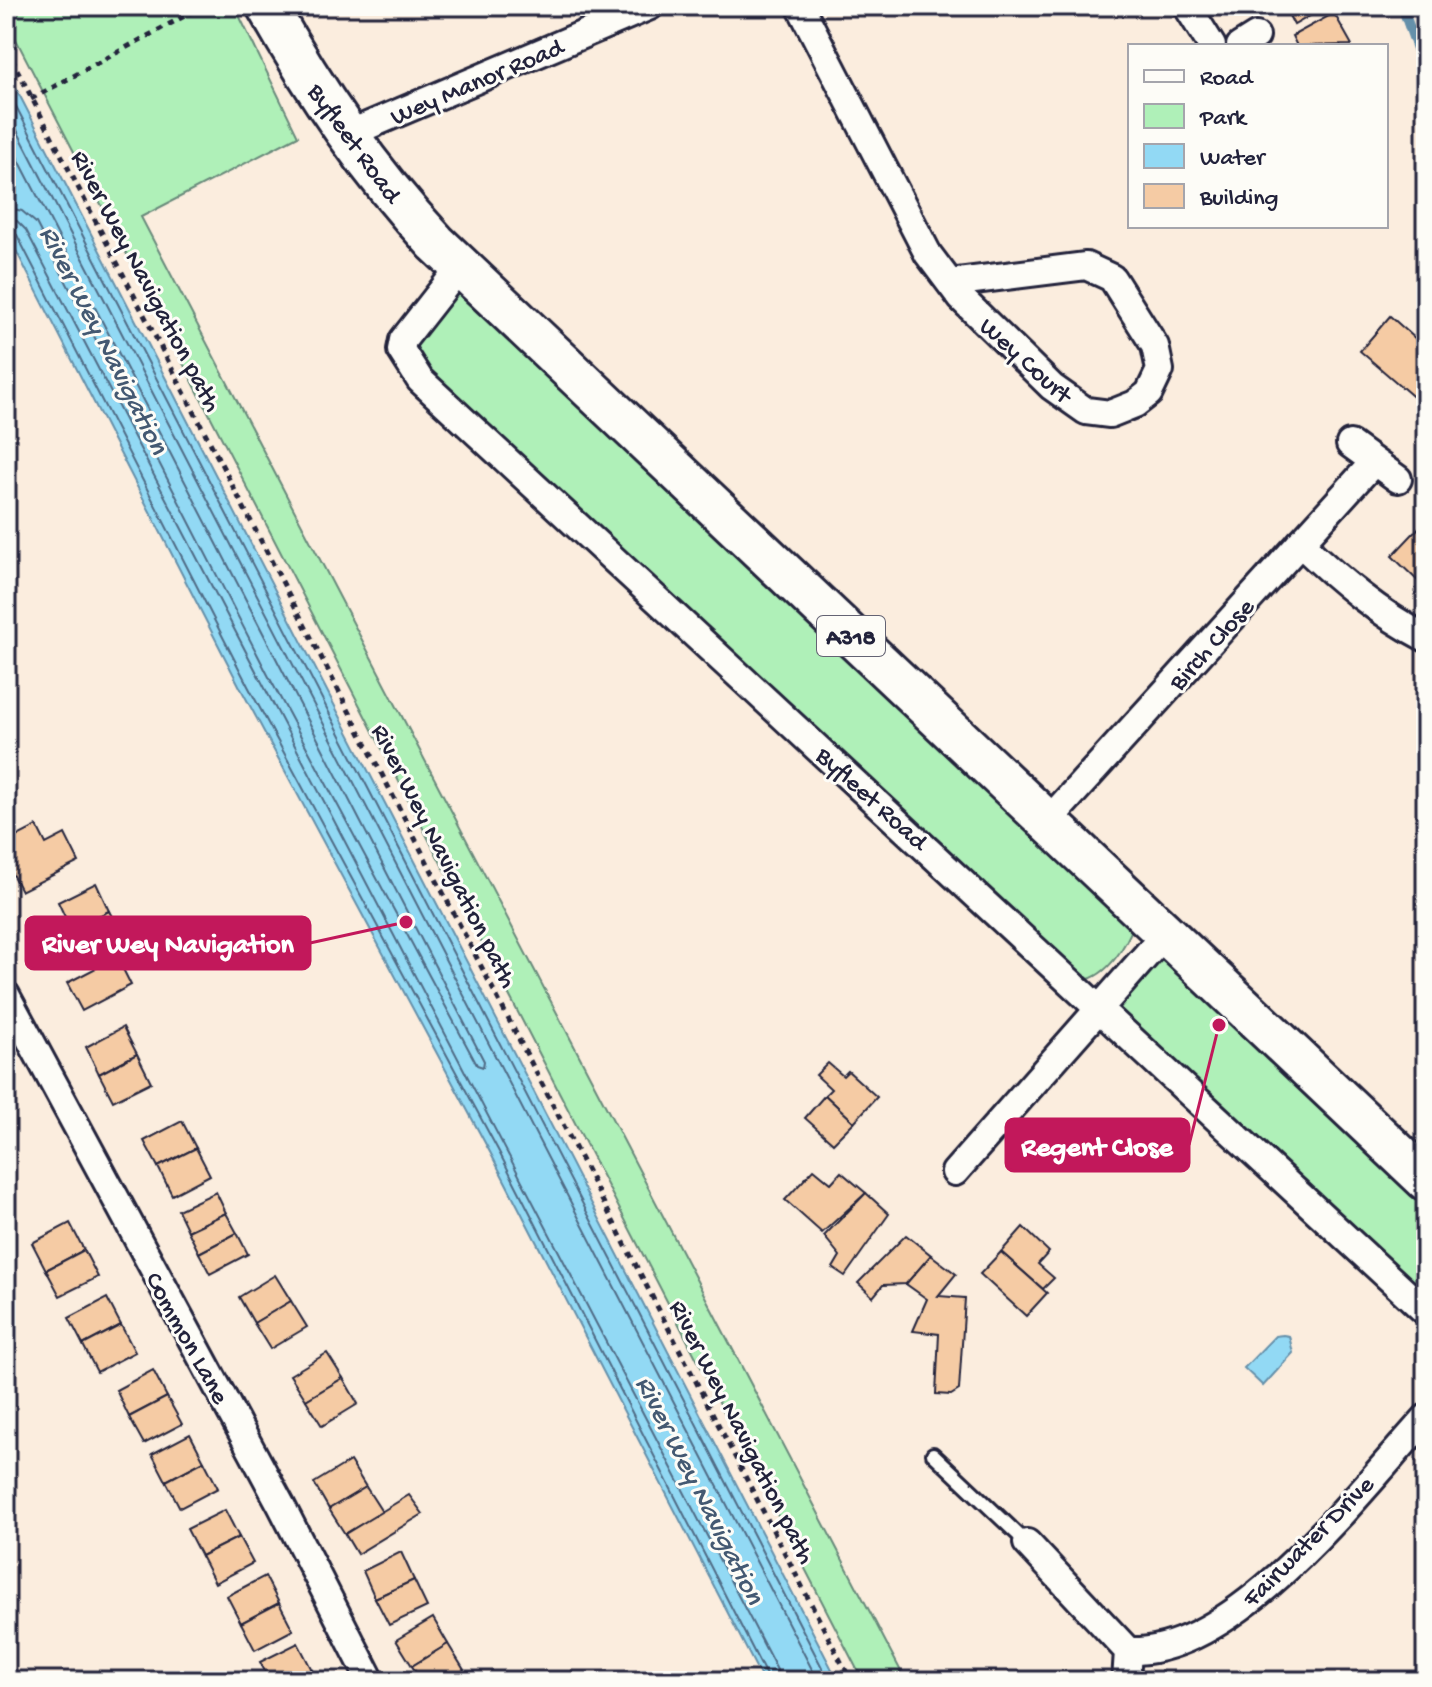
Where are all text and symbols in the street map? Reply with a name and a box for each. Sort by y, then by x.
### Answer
street label: Wey Manor Road [387,33,571,135]
legend [1128,44,1388,228]
text: Road [1200,65,1254,94]
street label: Byfleet Road [298,78,407,212]
text: Park [1199,105,1248,134]
street label: River Wey Navigation path [66,144,230,416]
text: Water [1200,145,1267,174]
text: Building [1199,185,1278,214]
water label: River Wey Navigation [34,219,178,459]
street label: Wey Court [971,313,1079,414]
street label: Birch Close [1163,593,1263,699]
road number: A318 [817,616,885,656]
street label: River Wey Navigation path [362,720,522,994]
street label: Byfleet Road [807,741,934,860]
callout: River Wey Navigation [26,917,310,969]
text: River Wey Navigation [41,930,295,963]
callout: Regent Close [1006,1119,1189,1171]
text: Regent Close [1020,1133,1174,1166]
street label: Common Lane [136,1268,234,1411]
street label: River Wey Navigation path [664,1294,824,1568]
water label: River Wey Navigation [630,1369,774,1609]
street label: Fairwater Drive [1237,1471,1383,1616]

